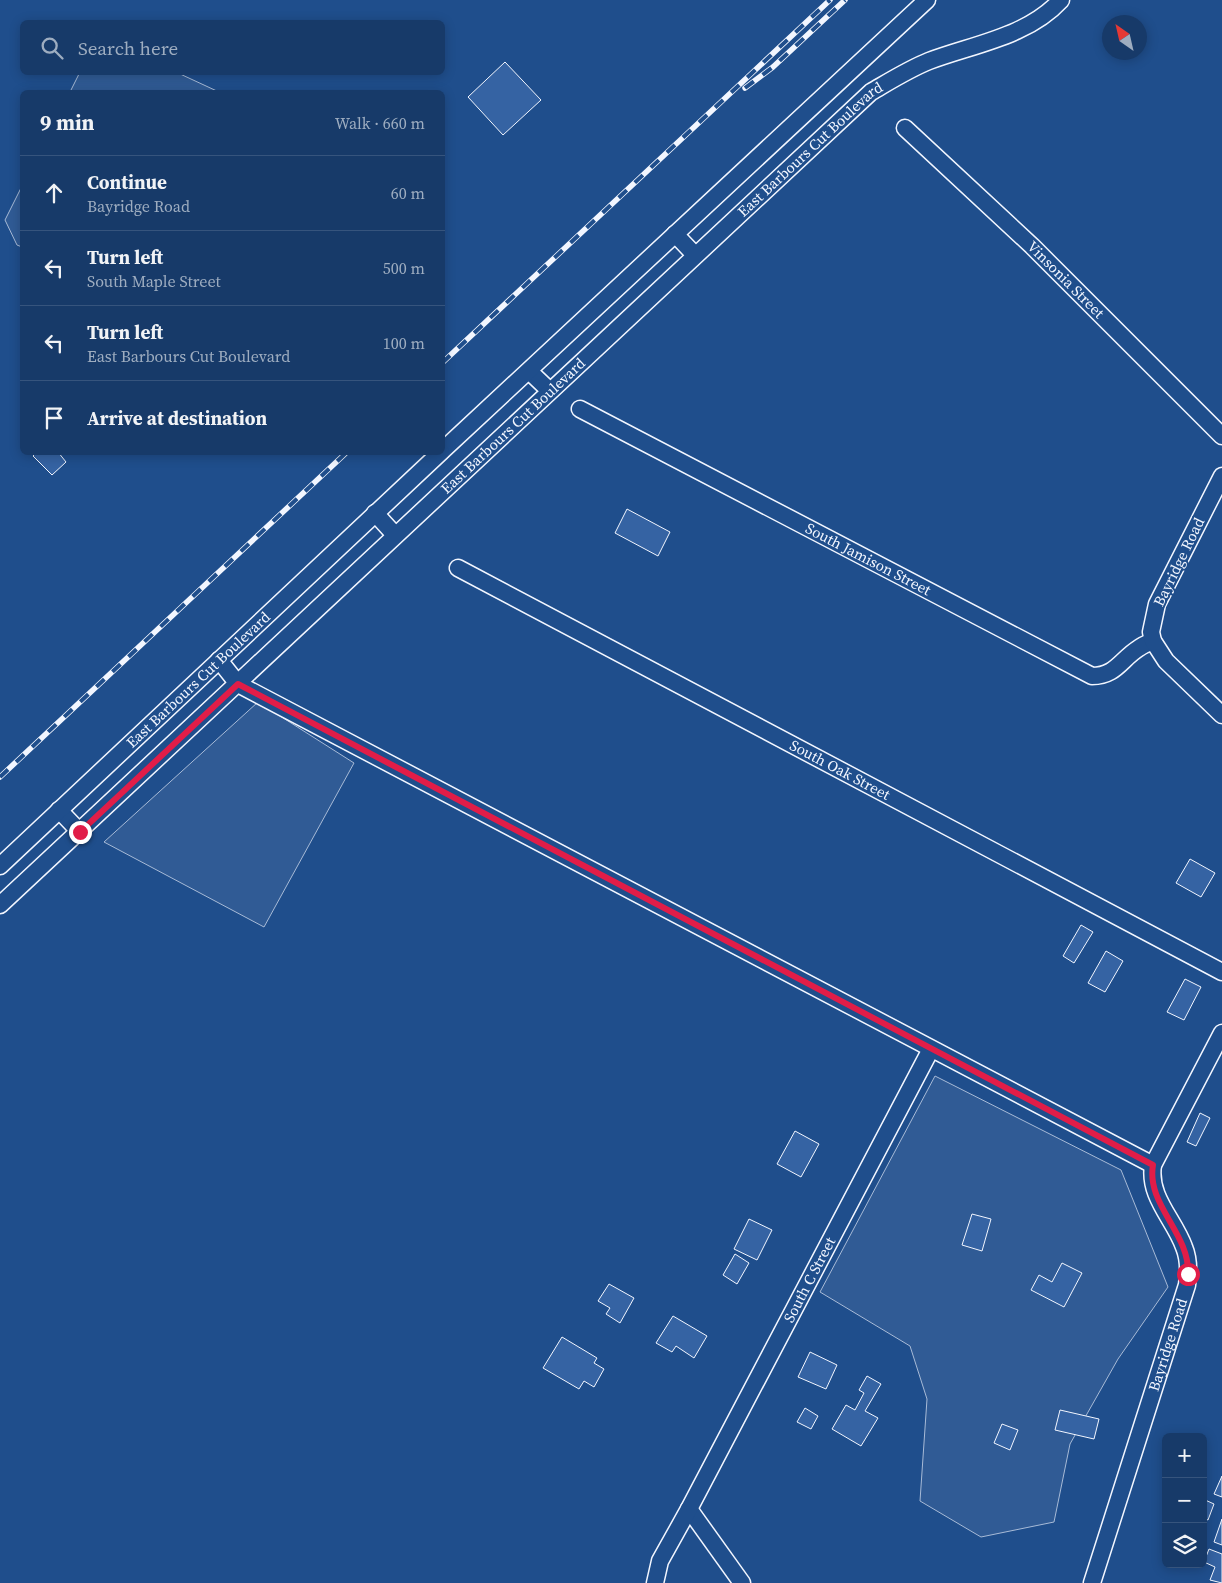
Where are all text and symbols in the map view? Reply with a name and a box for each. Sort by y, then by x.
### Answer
north arrow [1102,15,1147,60]
search box [20,20,445,75]
icon: search [38,34,66,62]
text: Search here [78,35,178,61]
street label: East Barbours Cut Boulevard [733,76,887,221]
text: 9 min [40,108,95,137]
text: Walk · 660 m [335,112,425,134]
text: Continue [87,169,167,195]
icon: ahead [40,179,68,207]
text: 60 m [391,182,425,204]
text: Bayridge Road [87,195,190,217]
street label: Vinsonia Street [1023,236,1109,323]
text: Turn left [87,244,163,270]
icon: left [40,254,68,282]
text: 500 m [383,257,425,279]
text: South Maple Street [87,270,221,292]
text: Turn left [87,319,163,345]
icon: left [40,329,68,357]
text: 100 m [383,332,425,354]
text: East Barbours Cut Boulevard [87,345,290,367]
street label: East Barbours Cut Boulevard [436,352,590,498]
icon: arrive [40,404,68,432]
text: Arrive at destination [87,405,267,431]
street label: Bayridge Road [1148,513,1209,610]
street label: South Jamison Street [802,517,935,600]
street label: East Barbours Cut Boulevard [121,606,275,752]
street label: South Oak Street [786,734,894,805]
route end [69,821,92,844]
street label: South C Street [778,1233,840,1326]
route start [1177,1263,1200,1286]
street label: Bayridge Road [1143,1295,1192,1394]
map controls [1162,1433,1207,1568]
button: + [1162,1433,1207,1478]
button: − [1162,1478,1207,1523]
button: layers [1162,1523,1207,1568]

